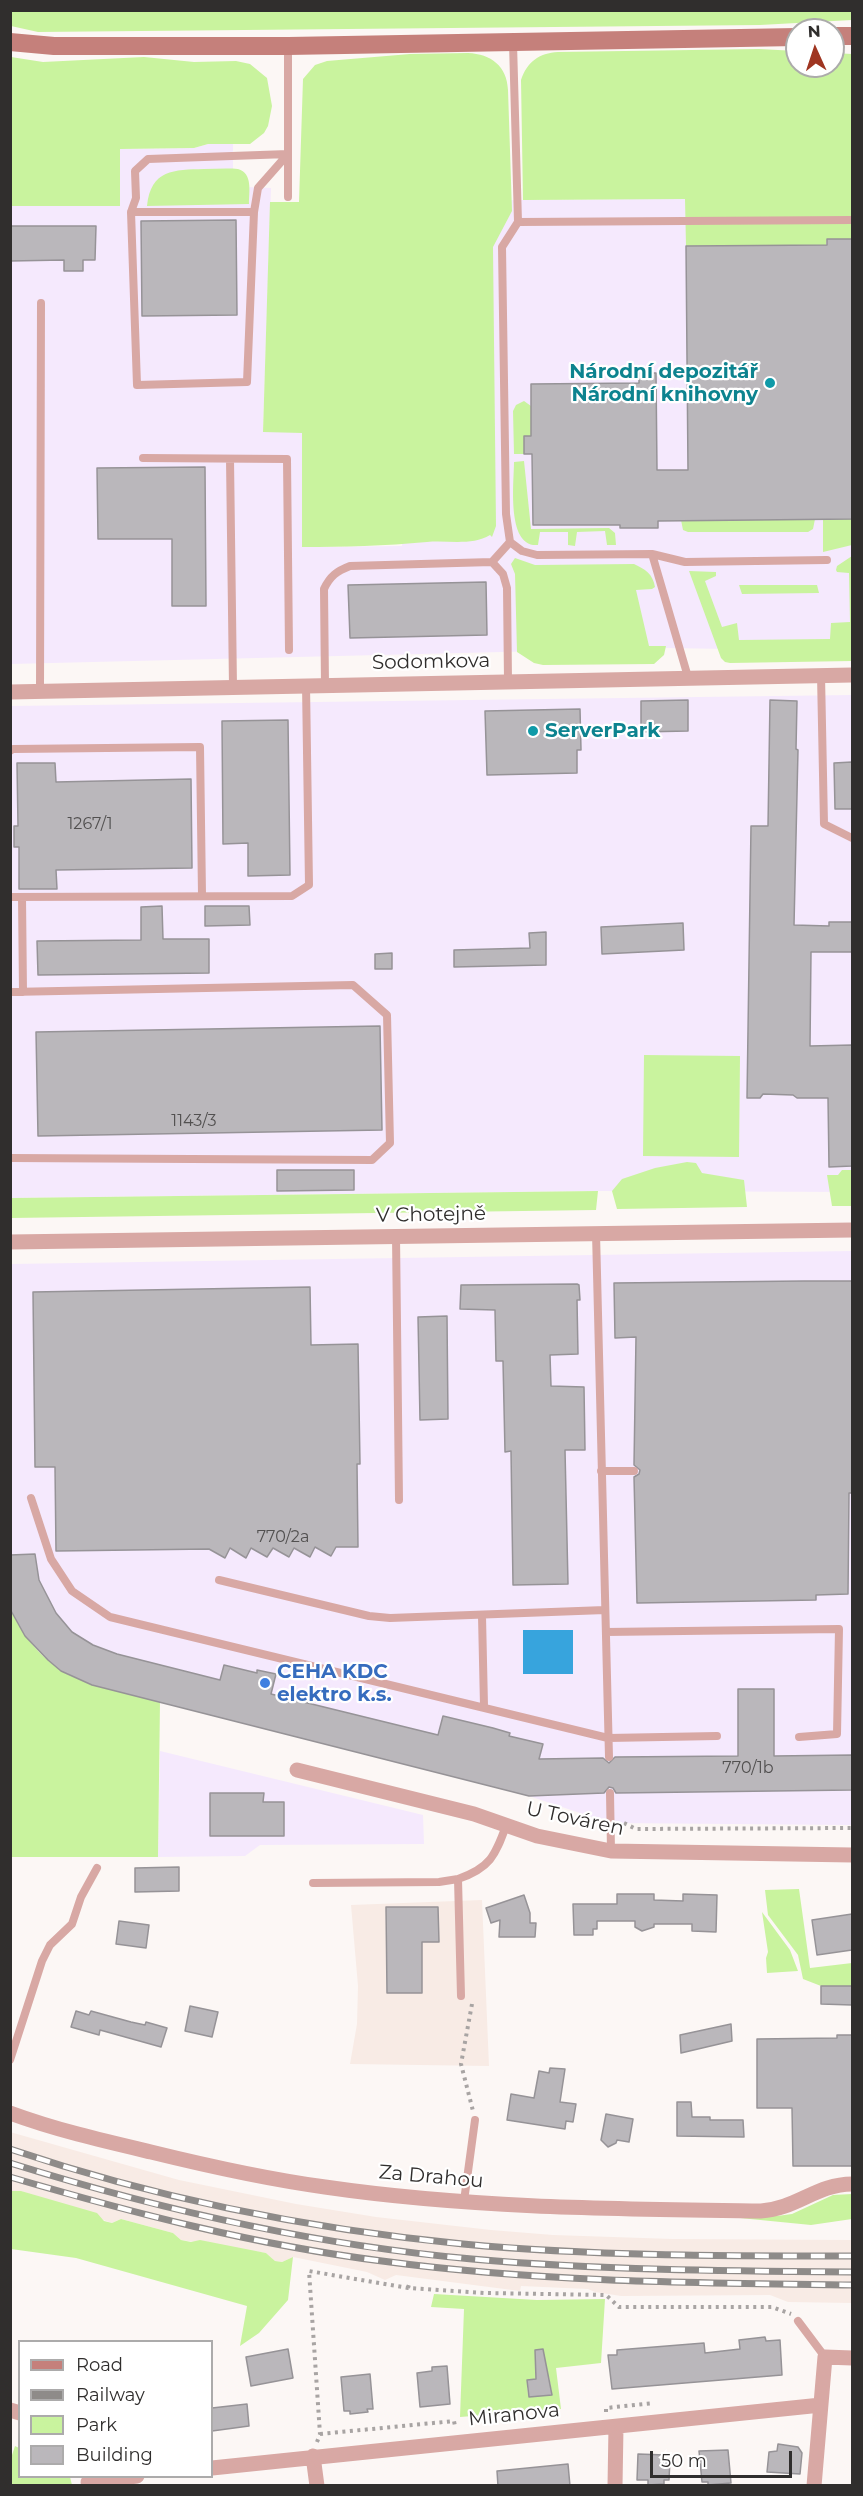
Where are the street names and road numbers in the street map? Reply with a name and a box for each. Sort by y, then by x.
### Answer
street label: Sodomkova [372,649,490,675]
street label: V Chotejně [376,1202,486,1228]
street label: U Továren [524,1797,626,1841]
street label: Za Drahou [378,2160,484,2194]
street label: Miranova [467,2398,561,2432]

